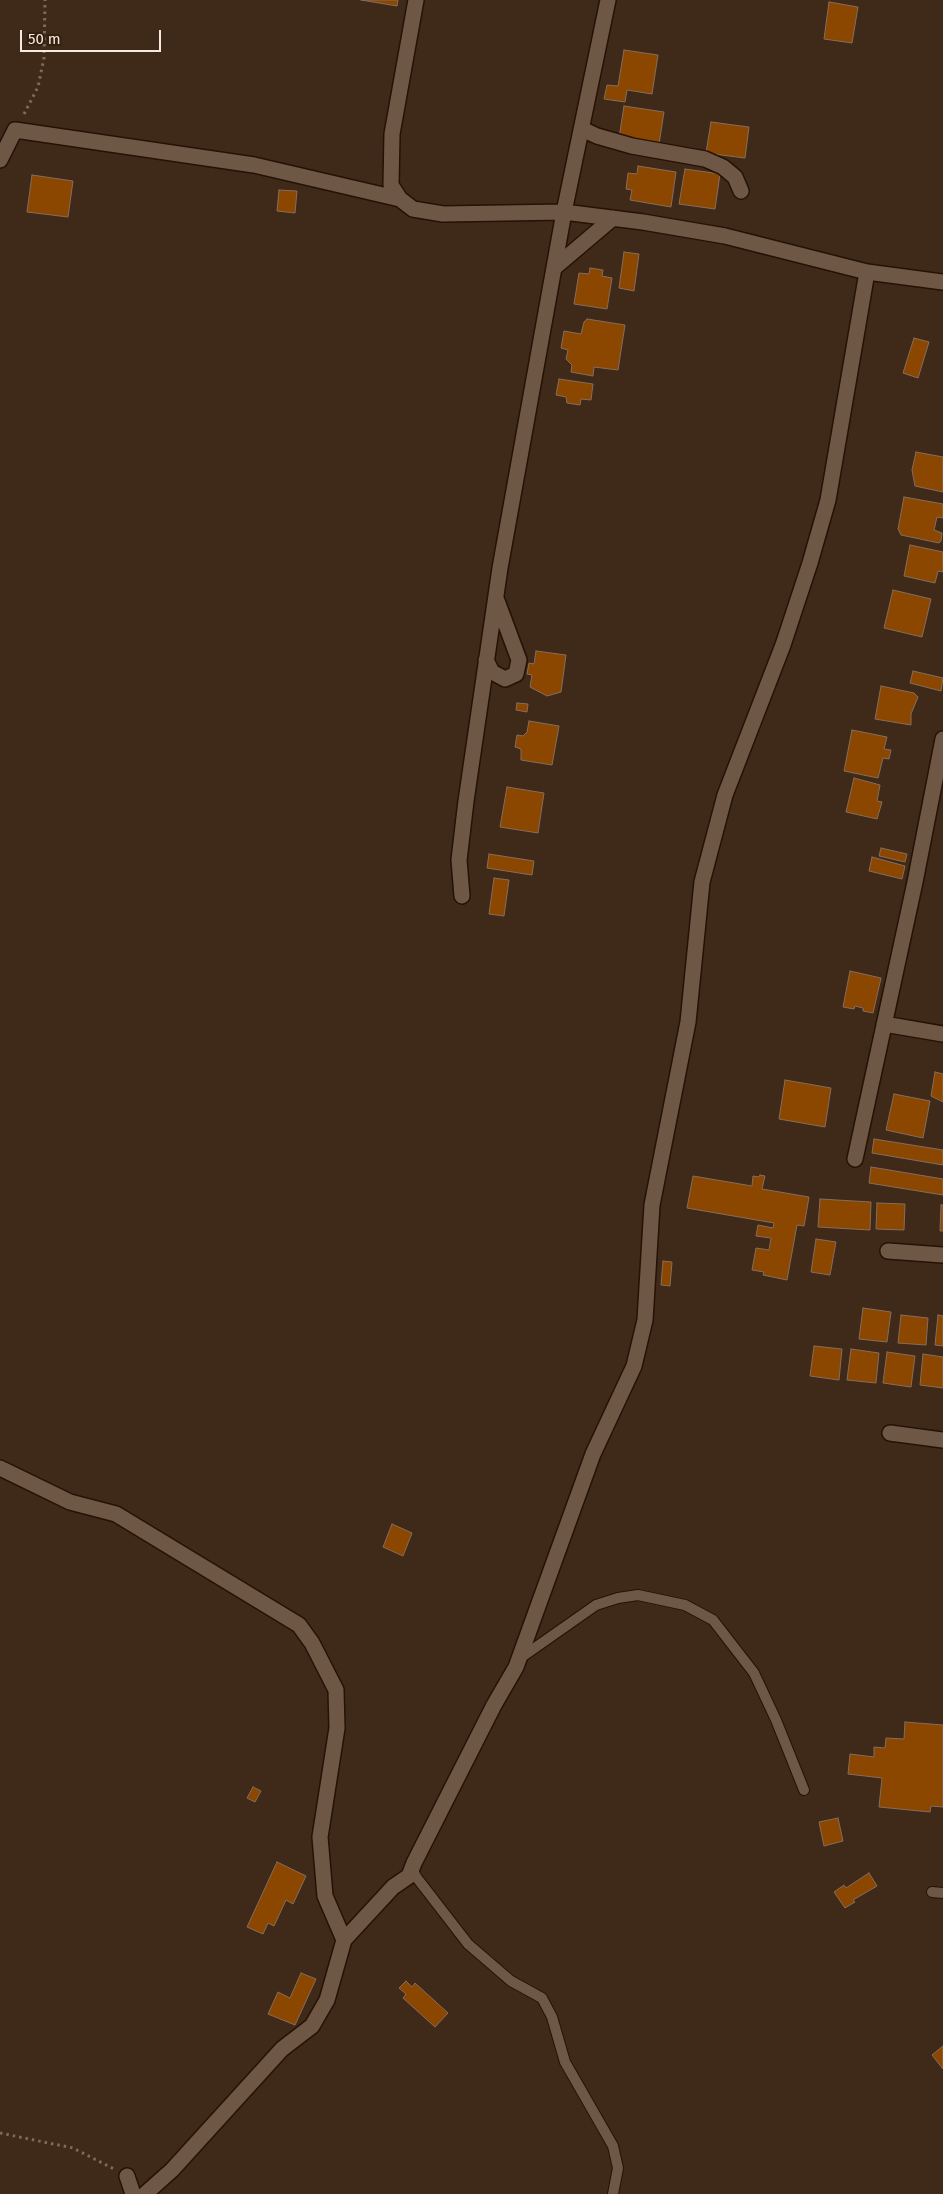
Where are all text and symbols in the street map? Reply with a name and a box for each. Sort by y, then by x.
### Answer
scale bar [22,20,164,52]
text: 50 m [28,30,61,48]

